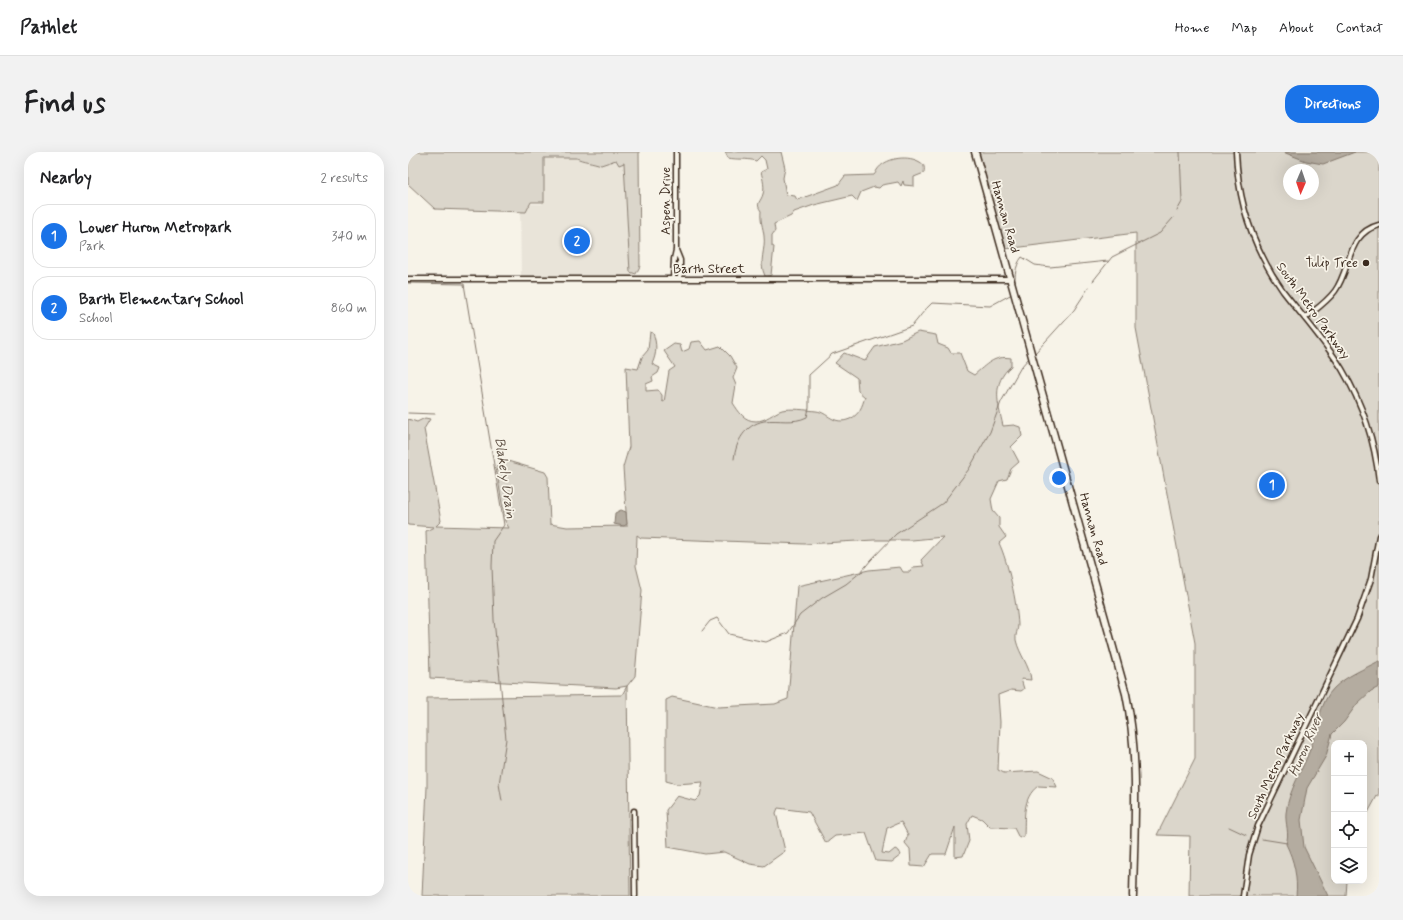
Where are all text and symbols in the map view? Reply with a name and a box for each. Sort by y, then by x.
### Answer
text: Pathlet [20,15,77,40]
text: Home [1175,19,1209,37]
text: Map [1231,19,1257,37]
text: About [1279,19,1314,37]
text: Contact [1336,19,1383,37]
button: Directions [1285,85,1379,123]
text: Find us [24,86,105,123]
north arrow [1283,164,1319,200]
text: Nearby [40,167,92,189]
street label: Aspen Drive [658,167,675,235]
text: 2 results [321,170,368,187]
street label: Hannan Road [987,179,1023,255]
text: Lower Huron Metropark [79,218,231,238]
pin: 2 [564,226,590,256]
text: 1 [51,228,57,245]
text: 340 m [332,228,367,245]
text: Park [79,238,105,255]
place label: Tulip Tree [1306,255,1358,272]
marker: Tulip Tree [1361,258,1371,268]
street label: South Metro Parkway [1272,259,1354,363]
street label: Barth Street [673,261,745,278]
text: Barth Elementary School [79,290,244,310]
text: 2 [51,300,57,317]
text: 860 m [331,300,367,317]
text: School [79,310,113,327]
water label: Blakely Drain [490,436,520,520]
your location [1049,468,1069,488]
pin: 1 [1259,470,1285,500]
street label: Hannan Road [1075,491,1111,567]
water label: Huron River [1285,709,1328,779]
street label: South Metro Parkway [1244,710,1308,822]
map controls [1331,740,1367,884]
button: + [1331,740,1367,776]
button: − [1331,776,1367,812]
button: locate [1331,812,1367,848]
button: layers [1331,848,1367,884]

